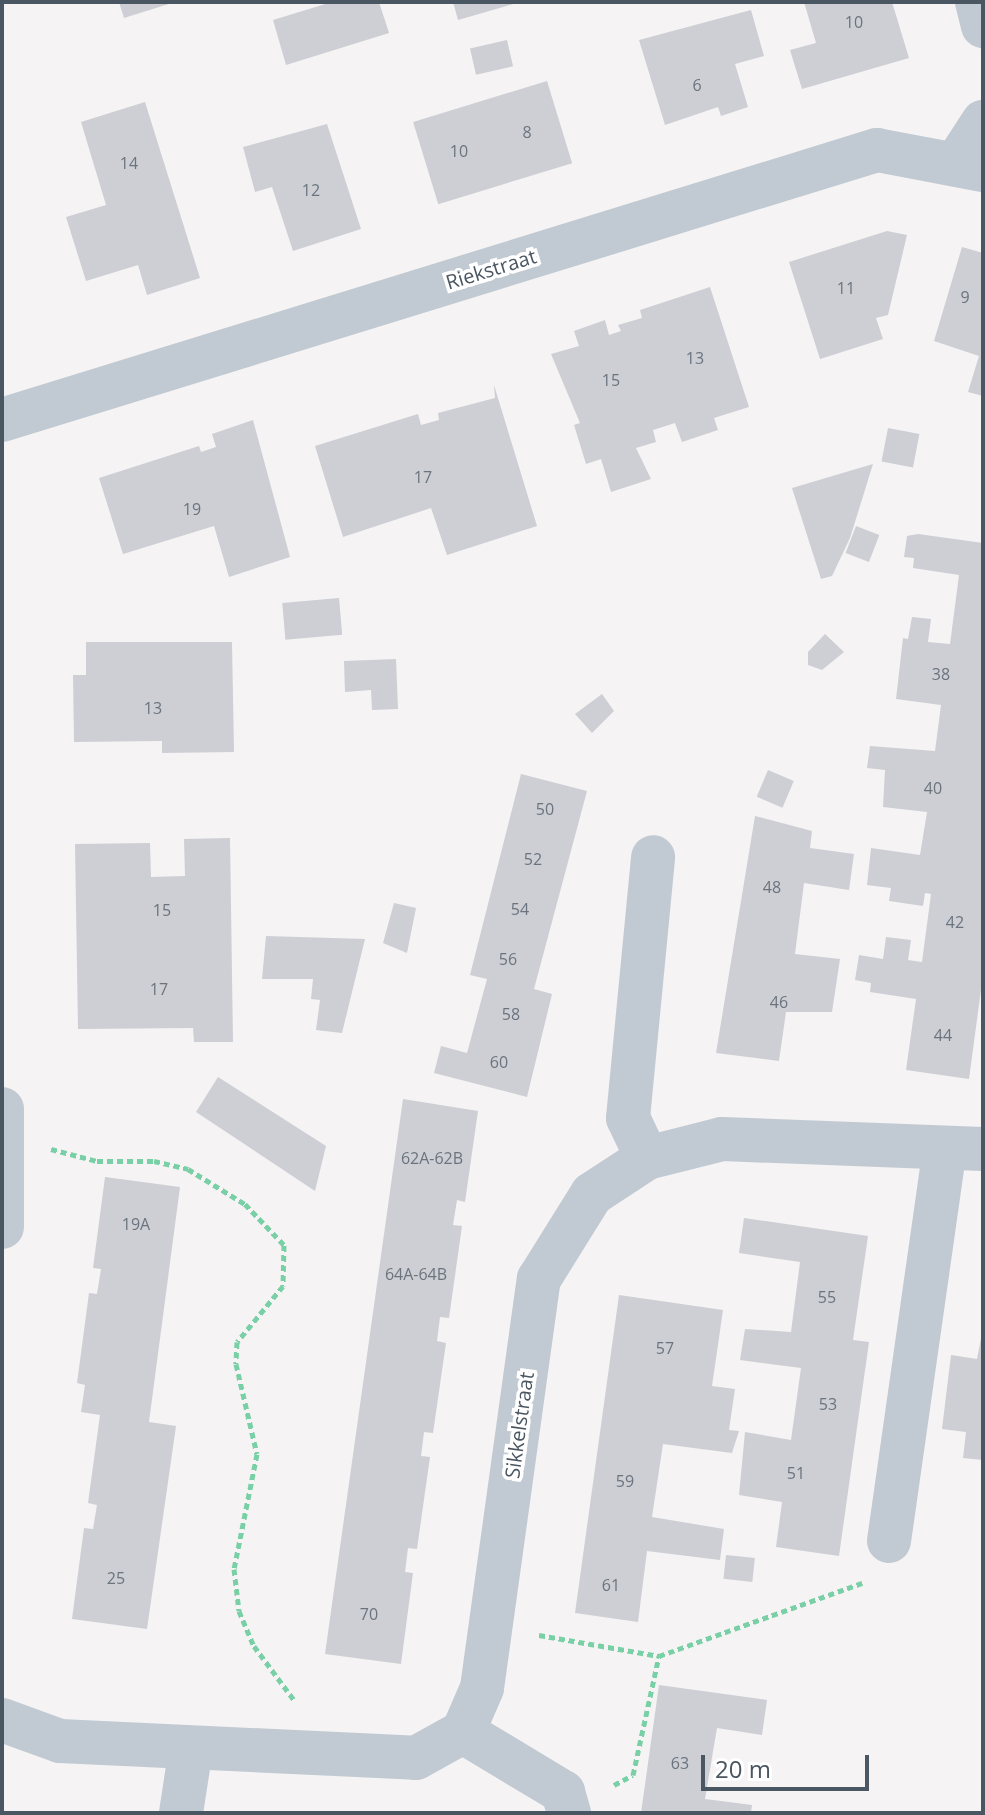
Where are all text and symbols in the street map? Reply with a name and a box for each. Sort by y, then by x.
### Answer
house number: 10 [845,12,863,32]
house number: 6 [692,75,702,95]
house number: 8 [522,122,532,142]
house number: 10 [450,141,468,161]
house number: 14 [120,153,138,173]
house number: 12 [302,180,320,200]
street label: Riekstraat [443,244,539,294]
house number: 11 [837,278,855,298]
house number: 9 [960,287,970,307]
house number: 13 [686,348,704,368]
house number: 15 [602,370,620,390]
house number: 17 [414,467,432,487]
house number: 19 [183,499,201,519]
house number: 38 [932,664,950,684]
house number: 13 [144,698,162,718]
house number: 40 [924,778,942,798]
house number: 50 [536,799,554,819]
house number: 52 [524,849,542,869]
house number: 48 [763,877,781,897]
house number: 54 [511,899,529,919]
house number: 15 [153,900,171,920]
house number: 42 [946,912,964,932]
house number: 56 [499,949,517,969]
house number: 17 [150,979,168,999]
house number: 46 [770,992,788,1012]
house number: 58 [502,1004,520,1024]
house number: 44 [934,1025,952,1045]
house number: 60 [490,1052,508,1072]
house number: 62A-62B [401,1148,463,1168]
house number: 19A [122,1214,150,1234]
house number: 64A-64B [385,1264,447,1284]
house number: 55 [818,1287,836,1307]
house number: 57 [656,1338,674,1358]
street label: Sikkelstraat [500,1370,538,1480]
house number: 53 [819,1394,837,1414]
house number: 51 [787,1463,805,1483]
house number: 59 [616,1471,634,1491]
house number: 25 [107,1568,125,1588]
house number: 61 [602,1575,620,1595]
house number: 70 [360,1604,378,1624]
scale bar [705,1739,873,1789]
text: 20 m [715,1752,771,1785]
house number: 63 [671,1753,689,1773]

